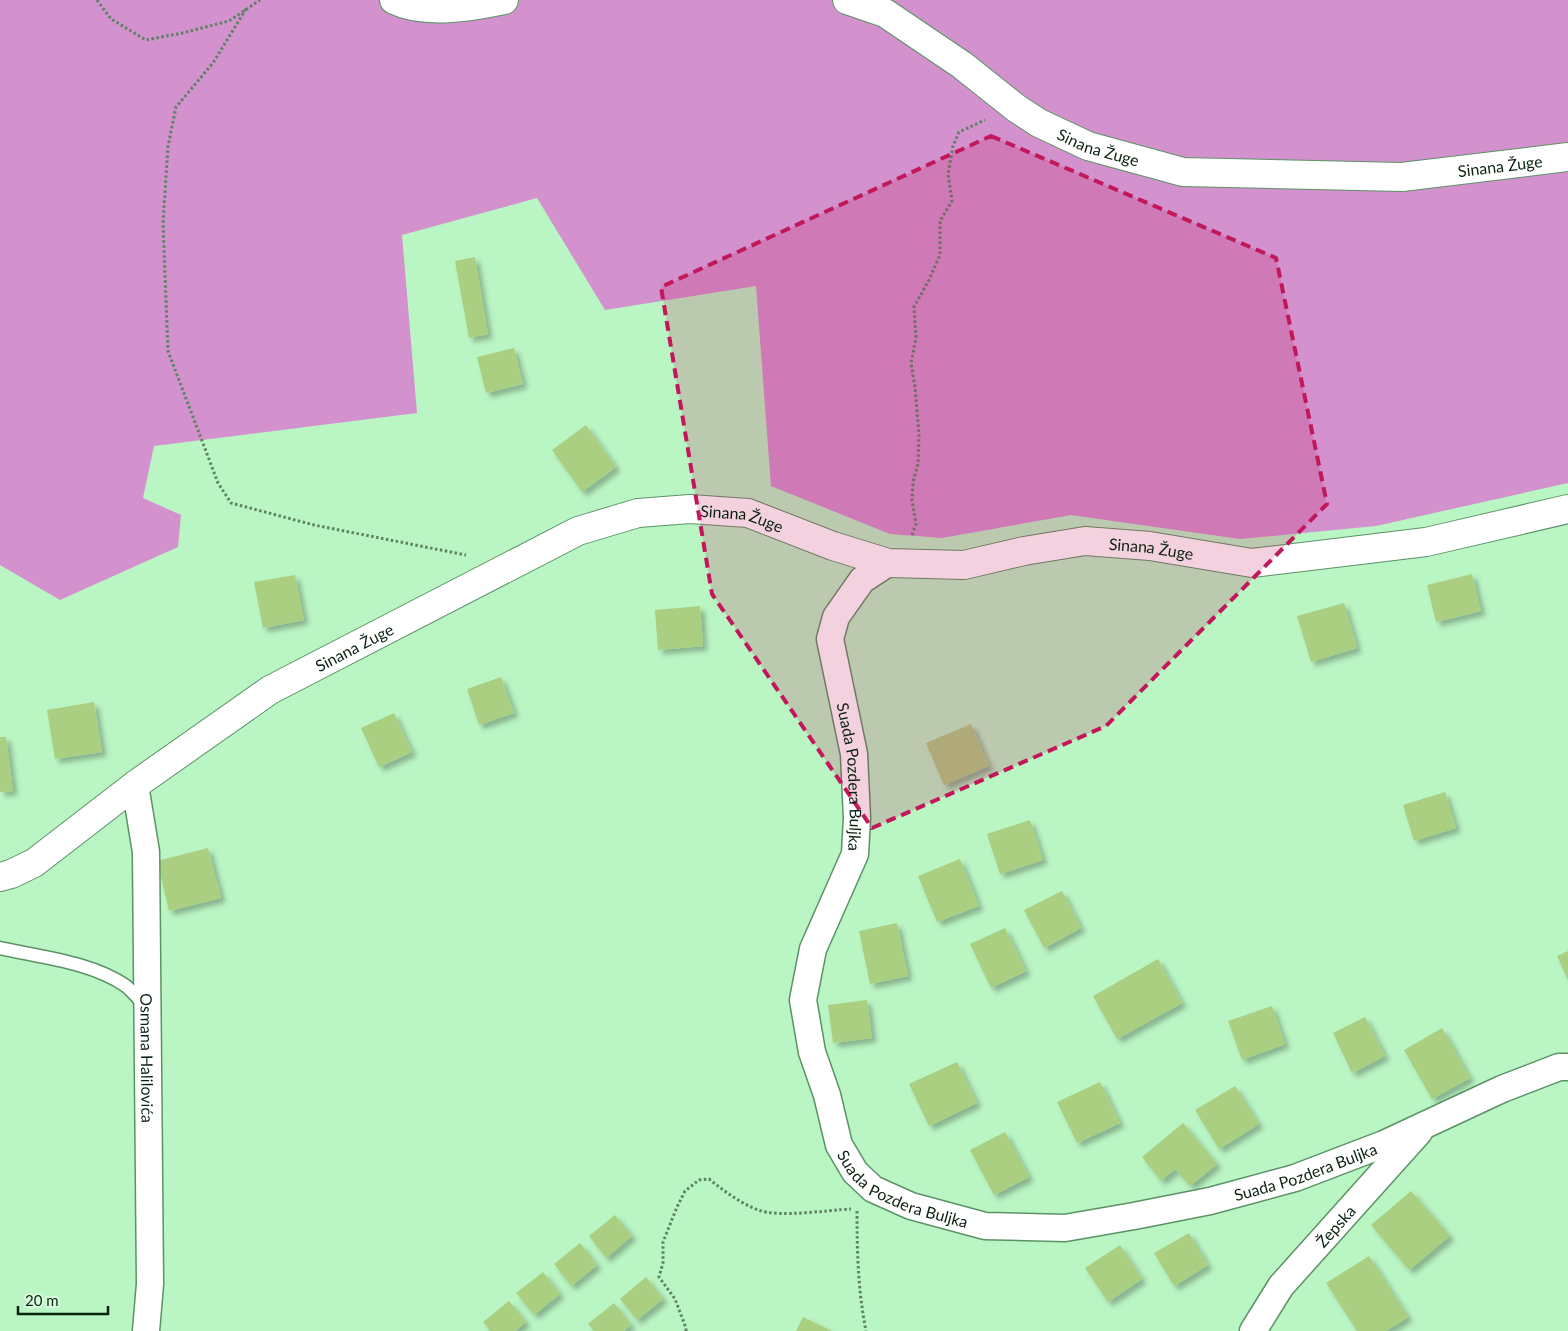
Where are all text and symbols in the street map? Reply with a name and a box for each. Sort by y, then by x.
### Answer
street label: Sinana Žuge [1055,124,1142,169]
street label: Sinana Žuge [1457,151,1543,180]
street label: Sinana Žuge [700,500,786,535]
street label: Sinana Žuge [1108,533,1195,563]
street label: Sinana Žuge [312,619,396,675]
street label: Suada Pozdera Buljka [834,701,867,852]
street label: Osmana Halilovića [138,993,158,1123]
street label: Suada Pozdera Buljka [1232,1138,1379,1204]
street label: Suada Pozdera Buljka [834,1146,970,1231]
street label: Žepska [1311,1201,1359,1251]
scale bar [18,1284,108,1316]
text: 20 m [25,1291,59,1309]

